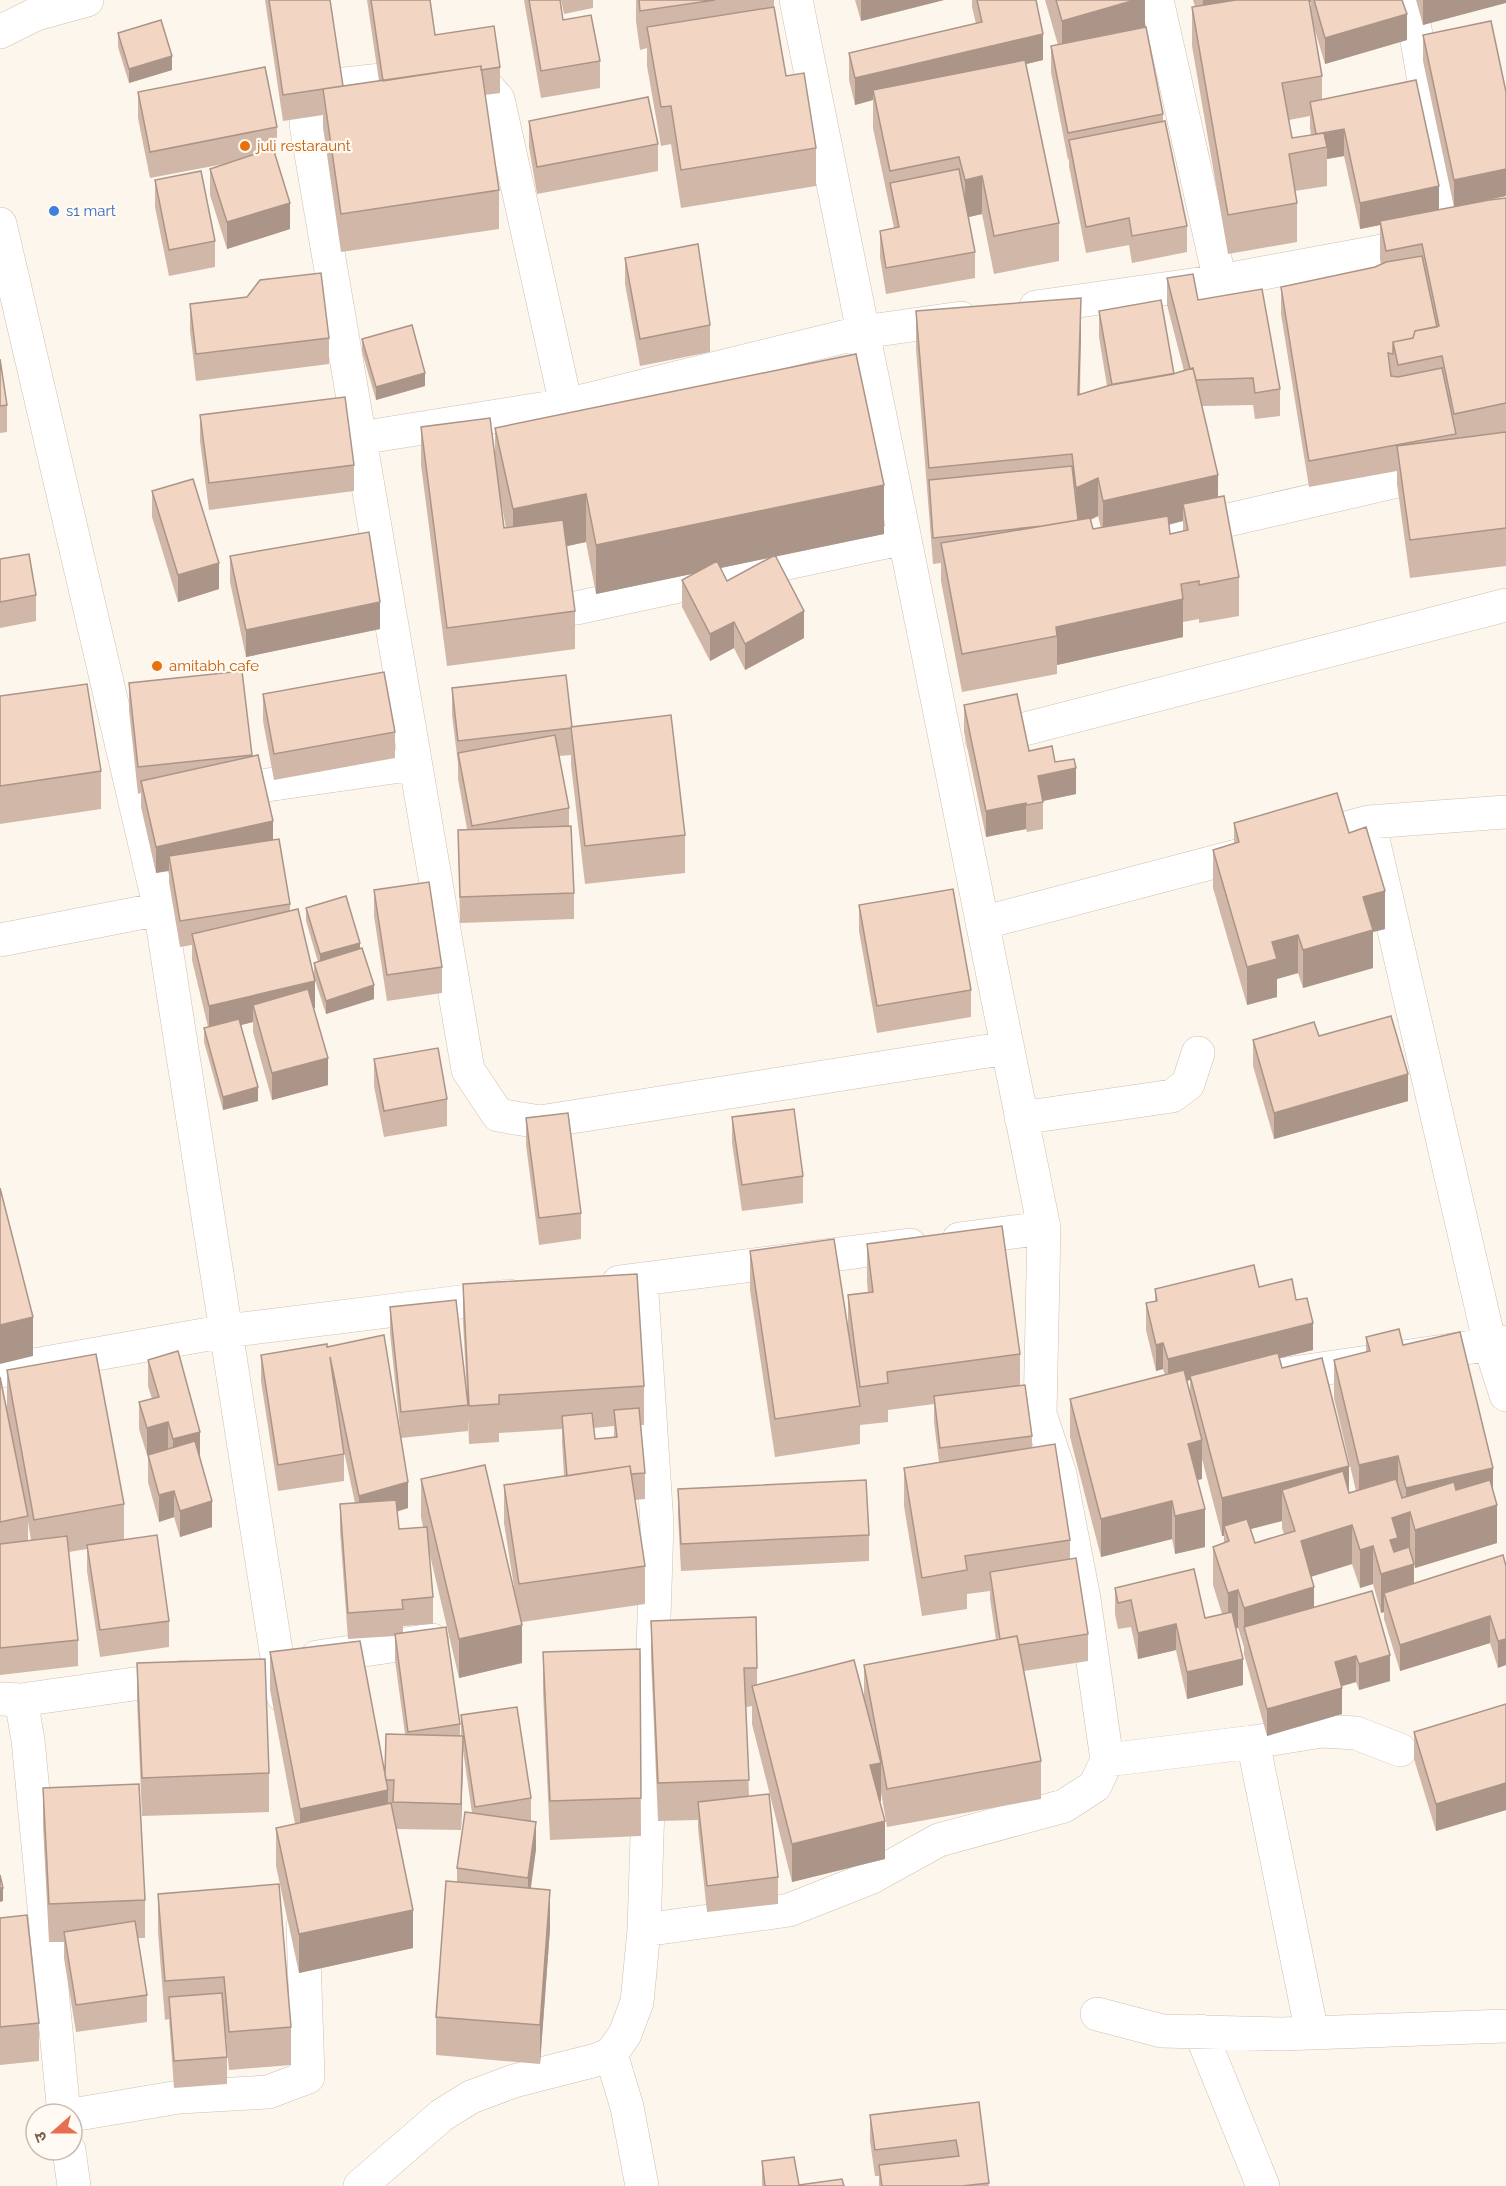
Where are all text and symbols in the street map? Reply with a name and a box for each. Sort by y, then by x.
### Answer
place label: juli restaraunt [255,137,351,155]
marker: juli restaraunt [238,139,252,153]
place label: s1 mart [66,202,116,220]
marker: s1 mart [47,204,61,218]
place label: amitabh cafe [169,657,259,675]
marker: amitabh cafe [150,659,164,673]
north arrow [24,2102,84,2162]
text: उ [30,2129,51,2145]

